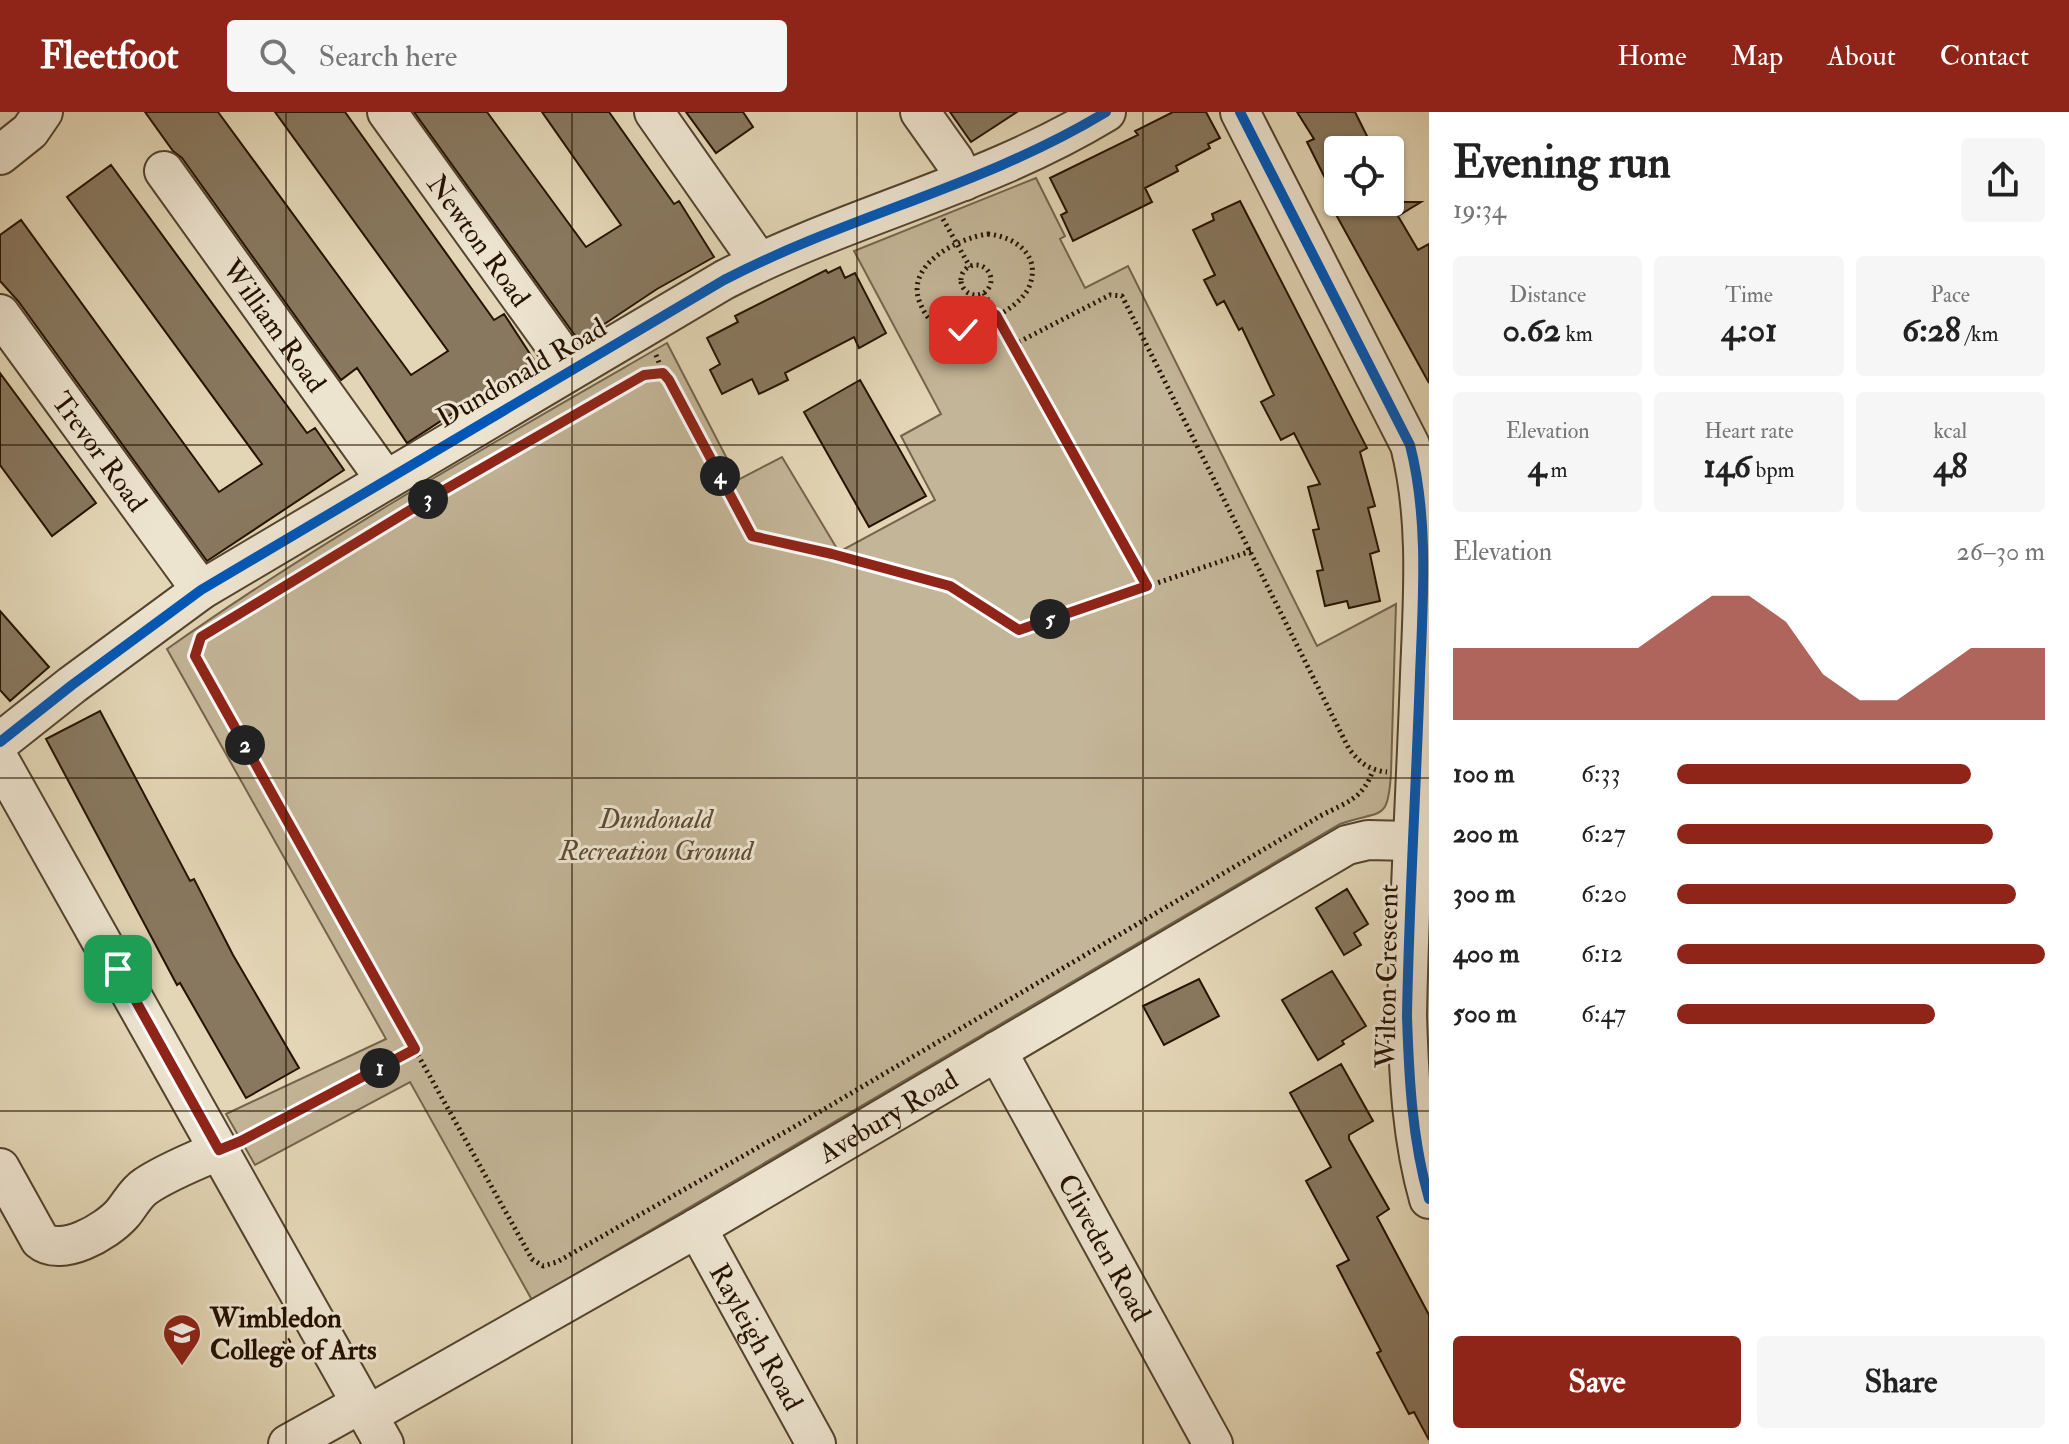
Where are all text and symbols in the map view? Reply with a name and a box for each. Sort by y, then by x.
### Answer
search box [227,20,787,92]
text: Fleetfoot [40,32,179,80]
icon: search [255,34,299,78]
text: Search here [319,38,457,75]
text: Home [1617,39,1687,74]
text: Map [1731,39,1783,74]
text: About [1827,39,1896,74]
text: Contact [1940,39,2029,74]
map controls [1324,136,1404,216]
button: locate [1324,136,1404,216]
text: Evening run [1453,136,1671,191]
button: share [1961,138,2045,222]
street label: Newton Road [419,168,538,314]
text: 19:34 [1453,194,1506,226]
street label: William Road [213,252,333,400]
text: Distance [1509,281,1586,309]
text: Time [1725,281,1773,309]
text: Pace [1931,281,1970,309]
pin [929,296,997,364]
icon: check [941,308,985,352]
text: 0.62 [1502,309,1561,352]
text: 4:01 [1721,309,1777,352]
text: 6:28 [1902,309,1961,352]
street label: Dundonald Road [431,311,613,436]
text: km [1561,320,1593,348]
text: /km [1961,320,1999,348]
street label: Trevor Road [43,385,154,519]
text: Elevation [1506,417,1590,445]
text: Heart rate [1704,417,1794,445]
text: kcal [1933,417,1967,445]
text: 4 [1528,445,1546,488]
text: 146 [1703,445,1751,488]
text: 48 [1933,445,1967,488]
pin: 4 [700,456,740,496]
text: m [1546,456,1568,484]
text: bpm [1751,456,1795,484]
text: 4 [714,462,726,490]
pin: 3 [408,479,448,519]
text: 3 [424,485,432,513]
text: Elevation [1453,536,1552,568]
text: 26–30 m [1957,536,2045,568]
pin: 5 [1030,599,1070,639]
text: 5 [1045,605,1055,633]
pin: 2 [225,725,265,765]
text: 2 [239,731,251,759]
text: 100 m [1453,758,1514,790]
text: 6:33 [1581,758,1621,790]
park label: Dundonald Recreation Ground [558,802,755,869]
text: 200 m [1453,818,1518,850]
text: 6:27 [1581,818,1626,850]
text: 300 m [1453,878,1515,910]
text: 6:20 [1581,878,1627,910]
street label: Wilton Crescent [1368,884,1407,1069]
pin [84,935,152,1003]
text: 400 m [1453,938,1519,970]
text: 6:12 [1581,938,1623,970]
icon: arrive [96,947,140,991]
text: 500 m [1453,998,1517,1030]
text: 6:47 [1581,998,1626,1030]
pin: 1 [360,1048,400,1088]
text: 1 [376,1054,384,1082]
street label: Avebury Road [812,1062,965,1172]
street label: Cliveden Road [1049,1168,1158,1328]
street label: Rayleigh Road [701,1258,810,1417]
place label: Wimbledon College of Arts [209,1301,377,1368]
school or university icon: Wimbledon College of Arts [161,1312,203,1367]
button: Save [1453,1336,1741,1428]
button: Share [1757,1336,2045,1428]

